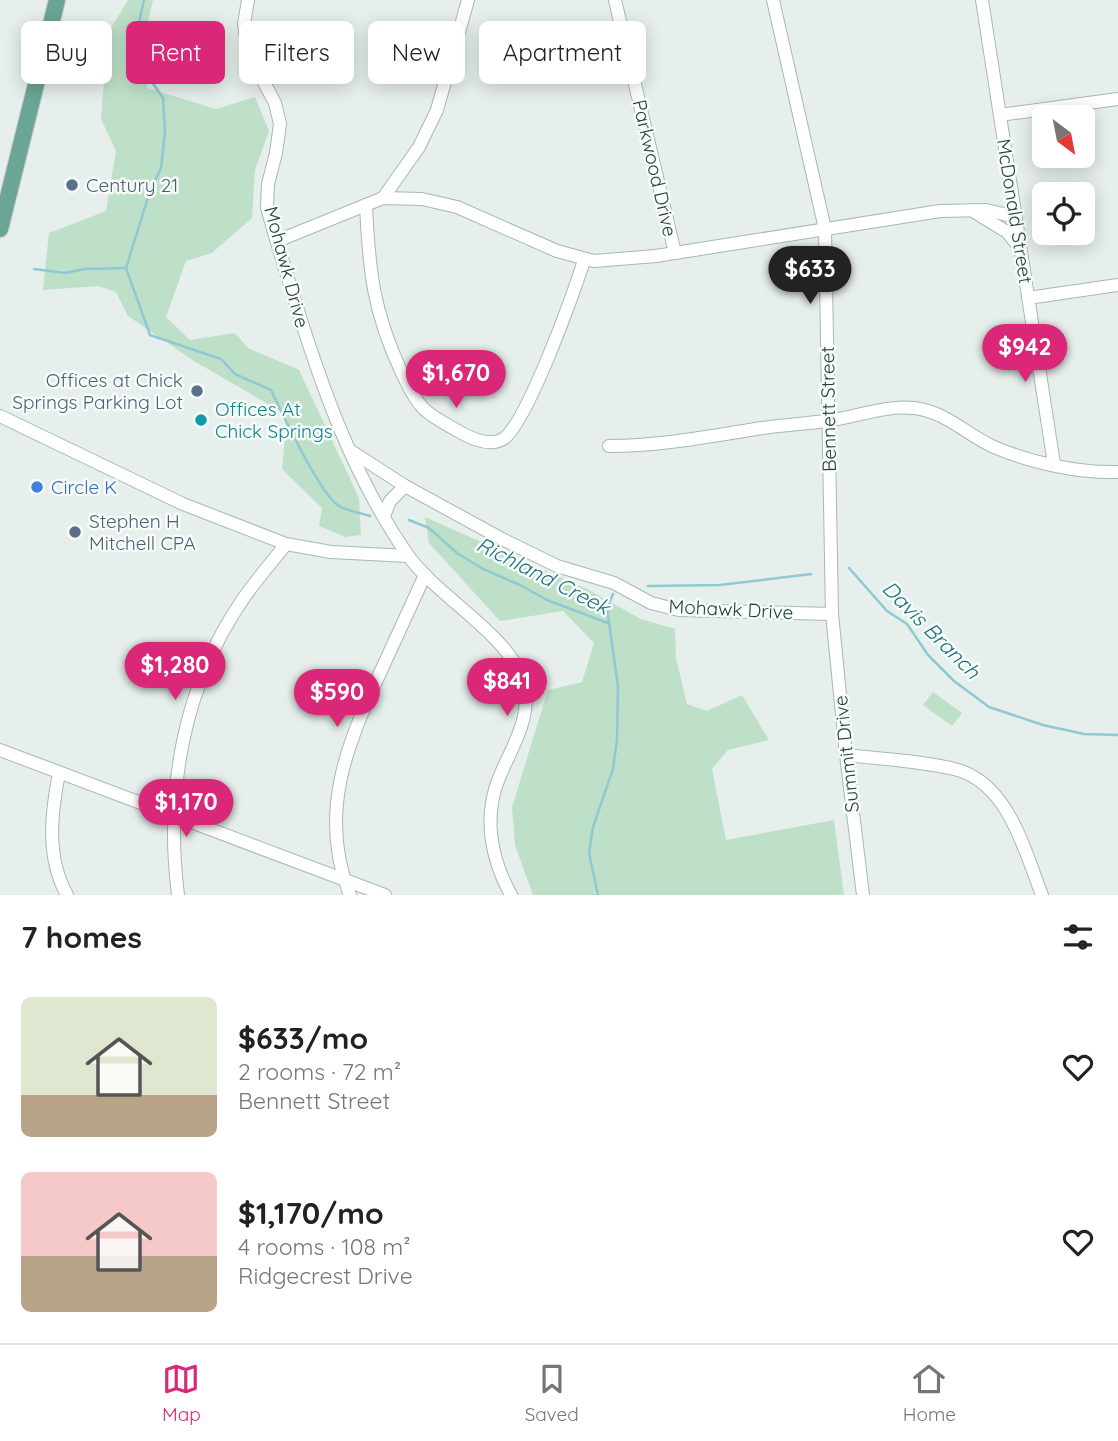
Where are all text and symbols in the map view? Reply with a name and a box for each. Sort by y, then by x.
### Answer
chip: Buy [21,21,112,84]
chip: Rent [126,21,225,84]
chip: Filters [239,21,354,84]
chip: New [368,21,465,84]
chip: Apartment [479,21,646,84]
street label: Parkwood Drive [628,97,682,239]
north arrow [1032,105,1096,168]
map controls [1032,105,1095,245]
street label: McDonald Street [992,137,1038,285]
place label: Century 21 [86,173,178,197]
marker: Century 21 [64,177,80,193]
button: locate [1032,182,1095,245]
street label: Mohawk Drive [259,204,315,330]
pin: $633 [769,246,851,306]
text: $633 [784,254,836,283]
pin: $942 [984,324,1066,384]
text: $942 [998,332,1052,361]
street label: Bennett Street [815,346,841,472]
pin: $1,670 [399,350,513,410]
text: $1,670 [422,358,490,387]
place label: Offices at Chick Springs Parking Lot [12,368,183,414]
marker: Offices at Chick Springs Parking Lot [189,383,205,399]
place label: Offices At Chick Springs [215,397,333,443]
marker: Offices At Chick Springs [193,412,209,428]
place label: Circle K [51,475,117,499]
marker: Circle K [29,479,45,495]
place label: Stephen H Mitchell CPA [89,509,196,555]
marker: Stephen H Mitchell CPA [67,524,83,540]
water label: Richland Creek [473,530,616,621]
water label: Davis Branch [877,575,987,684]
street label: Mohawk Drive [668,594,794,624]
pin: $1,280 [118,642,232,702]
text: $1,280 [141,650,209,679]
pin: $841 [466,658,548,718]
text: $841 [483,666,531,695]
pin: $590 [296,670,378,729]
text: $590 [310,677,364,706]
street label: Summit Drive [828,694,864,814]
pin: $1,170 [129,780,243,839]
text: $1,170 [154,787,218,816]
text: 7 homes [21,918,142,956]
icon: filters [1059,918,1097,956]
text: $633/mo [238,1019,368,1057]
icon: home [77,1025,161,1109]
icon: heart [1059,1048,1097,1086]
text: 2 rooms · 72 m² [238,1057,401,1086]
text: Bennett Street [238,1086,390,1115]
text: $1,170/mo [238,1194,384,1232]
icon: home [77,1200,161,1284]
icon: heart [1059,1223,1097,1261]
text: 4 rooms · 108 m² [238,1232,411,1261]
text: Ridgecrest Drive [238,1261,413,1290]
tab: Map [162,1360,201,1426]
tab: Saved [525,1360,579,1426]
tab: Home [903,1360,956,1426]

